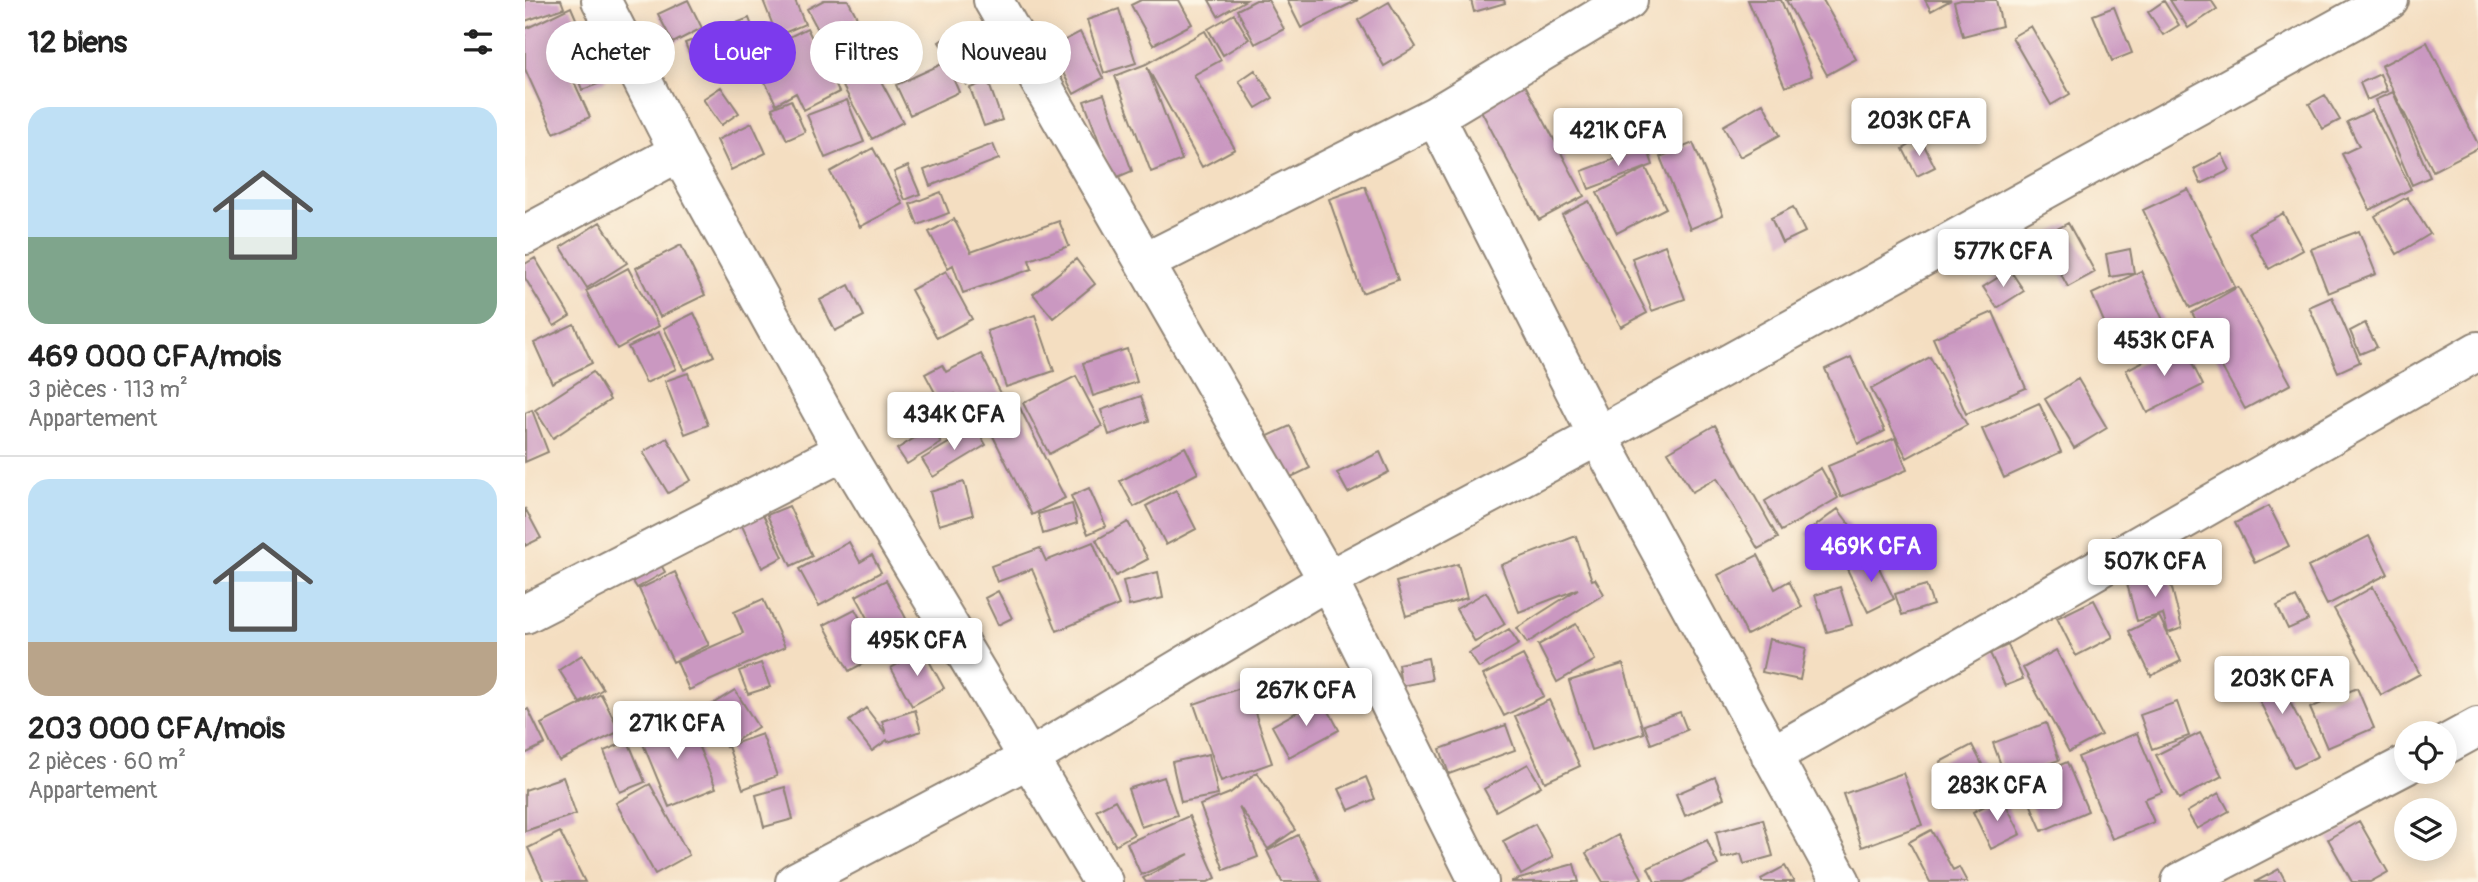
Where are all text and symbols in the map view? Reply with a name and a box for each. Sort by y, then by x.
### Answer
chip: Acheter [546,21,675,84]
chip: Louer [689,21,796,84]
chip: Filtres [810,21,923,84]
chip: Nouveau [937,21,1071,84]
icon: filters [459,23,497,61]
text: 12 biens [28,24,127,61]
pin: 203K CFA [1847,99,1991,158]
text: 203K CFA [1867,106,1971,135]
pin: 421K CFA [1546,108,1690,168]
text: 421K CFA [1569,116,1667,145]
icon: home [200,152,326,278]
pin: 577K CFA [1931,230,2075,289]
text: 577K CFA [1954,237,2052,266]
pin: 453K CFA [2092,318,2236,378]
text: 453K CFA [2114,326,2214,355]
text: 469 000 CFA/mois [28,338,281,375]
text: 3 pièces · 113 m² [28,375,188,404]
pin: 434K CFA [882,392,1026,452]
text: 434K CFA [903,400,1005,429]
text: Appartement [28,404,157,433]
icon: home [200,524,326,650]
pin: 469K CFA [1799,524,1943,584]
text: 469K CFA [1821,532,1921,561]
pin: 507K CFA [2083,540,2227,599]
text: 507K CFA [2104,547,2206,576]
pin: 495K CFA [845,618,989,678]
text: 495K CFA [867,626,967,655]
pin: 203K CFA [2210,656,2354,716]
text: 203K CFA [2230,664,2334,693]
pin: 267K CFA [1234,668,1378,728]
text: 267K CFA [1256,676,1356,705]
pin: 271K CFA [605,702,749,761]
text: 271K CFA [629,709,725,738]
text: 203 000 CFA/mois [28,710,285,747]
map controls [2394,721,2457,861]
button: locate [2394,721,2457,784]
text: 2 pièces · 60 m² [28,747,186,776]
pin: 283K CFA [1925,764,2069,823]
text: 283K CFA [1947,771,2047,800]
text: Appartement [28,776,157,805]
button: layers [2394,798,2457,861]

